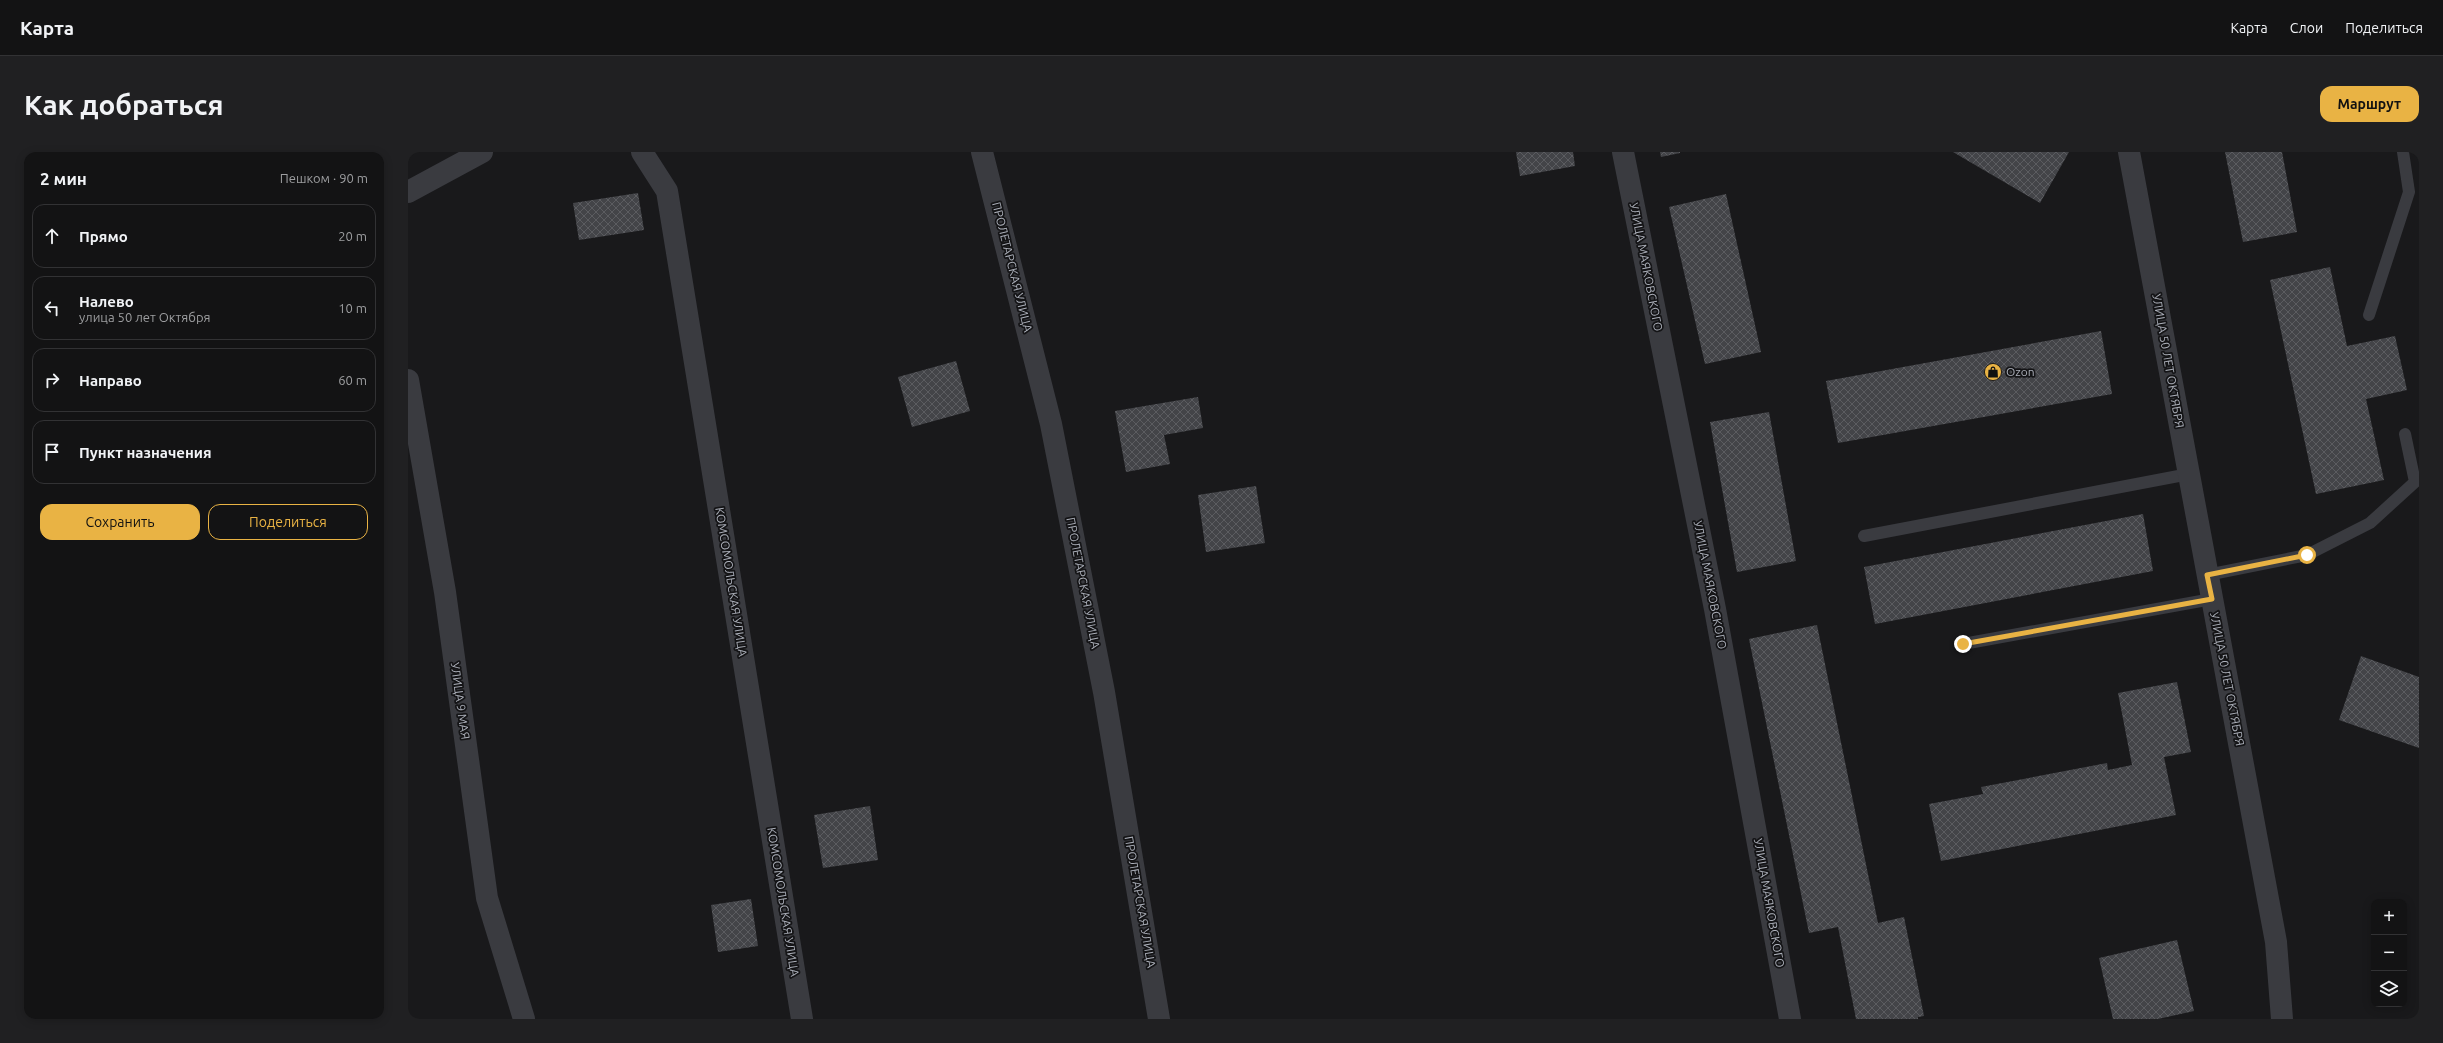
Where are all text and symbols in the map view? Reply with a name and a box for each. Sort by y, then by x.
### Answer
text: Карта [20,17,74,39]
text: Карта [2230,20,2268,36]
text: Слои [2290,20,2323,36]
text: Поделиться [2345,20,2423,36]
button: Маршрут [2320,86,2419,122]
text: Как добраться [24,89,223,120]
text: 2 мин [40,169,87,188]
text: Пешком · 90 m [280,171,368,185]
street label: ПРОЛЕТАРСКАЯ УЛИЦА [990,201,1035,333]
street label: УЛИЦА МАЯКОВСКОГО [1628,201,1665,332]
icon: ahead [41,225,63,247]
text: Прямо [79,228,128,245]
text: 20 m [338,229,367,243]
text: Налево [79,293,134,310]
street label: УЛИЦА 50 ЛЕТ ОКТЯБРЯ [2150,293,2187,429]
icon: left [41,297,63,319]
text: 10 m [338,301,367,315]
text: улица 50 лет Октября [79,310,211,324]
shop icon: Ozon [1983,362,2003,382]
place label: Ozon [2006,365,2035,378]
icon: right [41,369,63,391]
text: Направо [79,372,142,389]
text: 60 m [338,373,367,387]
icon: arrive [41,441,63,463]
text: Пункт назначения [79,444,212,461]
button: Сохранить [40,504,200,540]
button: Поделиться [208,504,368,540]
street label: КОМСОМОЛЬСКАЯ УЛИЦА [713,506,750,658]
street label: ПРОЛЕТАРСКАЯ УЛИЦА [1064,516,1103,650]
street label: УЛИЦА МАЯКОВСКОГО [1692,519,1729,650]
route start [2298,546,2316,564]
street label: УЛИЦА 50 ЛЕТ ОКТЯБРЯ [2208,611,2247,747]
route end [1954,635,1972,653]
street label: УЛИЦА 9 МАЯ [449,662,472,740]
street label: КОМСОМОЛЬСКАЯ УЛИЦА [765,826,802,978]
street label: ПРОЛЕТАРСКАЯ УЛИЦА [1122,835,1159,969]
street label: УЛИЦА МАЯКОВСКОГО [1752,837,1787,968]
map controls [2371,899,2407,1007]
button: + [2371,899,2407,935]
button: − [2371,935,2407,971]
button: layers [2371,971,2407,1007]

